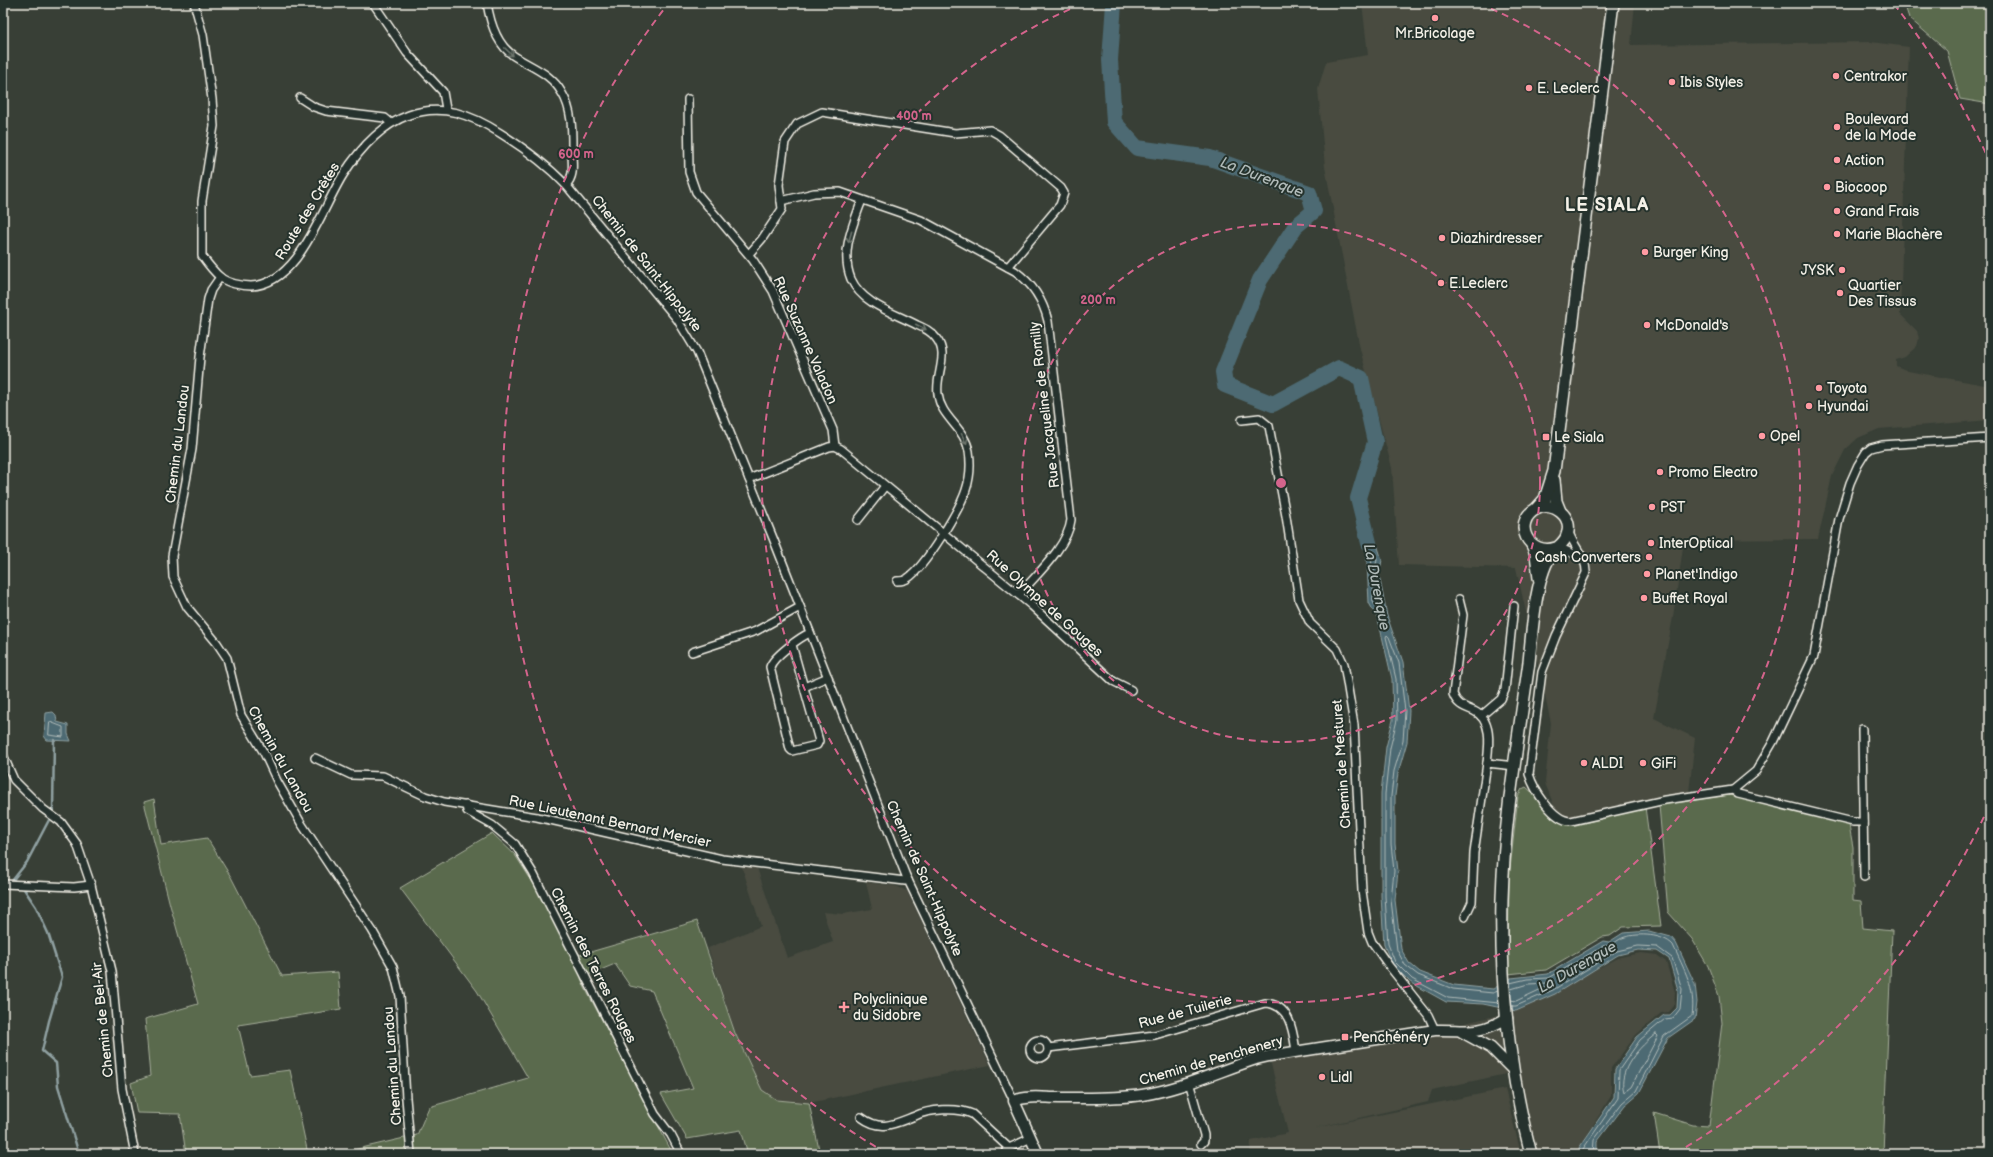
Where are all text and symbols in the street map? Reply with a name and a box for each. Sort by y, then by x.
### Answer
marker: Mr.Bricolage [1430,13,1440,23]
place label: Mr.Bricolage [1395,25,1475,42]
one-way arrow [504,47,514,56]
place label: Centrakor [1844,68,1908,85]
marker: Centrakor [1831,71,1841,81]
place label: Ibis Styles [1680,74,1743,91]
marker: Ibis Styles [1667,77,1677,87]
place label: E. Leclerc [1537,80,1600,97]
marker: E. Leclerc [1524,83,1534,93]
text: 400 m [896,109,932,124]
place label: Boulevard de la Mode [1845,111,1916,144]
marker: Boulevard de la Mode [1832,122,1842,132]
text: 600 m [558,147,594,162]
place label: Action [1845,152,1884,169]
water label: La Durenque [1217,153,1307,202]
marker: Action [1832,155,1842,165]
street label: Route des Crêtes [272,159,343,263]
place label: Biocoop [1835,179,1887,196]
marker: Biocoop [1822,182,1832,192]
street label: Chemin de Saint-Hippolyte [588,192,705,335]
district label: LE SIALA [1565,195,1649,216]
place label: Grand Frais [1845,203,1919,220]
marker: Grand Frais [1832,206,1842,216]
place label: Marie Blachère [1845,226,1943,243]
marker: Marie Blachère [1832,229,1842,239]
one-way arrow [846,230,853,243]
place label: Diazhirdresser [1450,230,1543,247]
marker: Diazhirdresser [1437,233,1447,243]
place label: Burger King [1653,244,1729,261]
marker: Burger King [1640,247,1650,257]
place label: JYSK [1801,262,1835,279]
marker: JYSK [1837,265,1847,275]
street label: Rue Suzanne Valadon [770,274,841,407]
place label: E.Leclerc [1449,275,1508,292]
place label: Quartier Des Tissus [1848,277,1916,310]
marker: E.Leclerc [1436,278,1446,288]
marker: Quartier Des Tissus [1835,288,1845,298]
text: 200 m [1080,293,1116,308]
place label: McDonald's [1655,317,1729,334]
street label: Rue Jacqueline de Romilly [1026,320,1063,489]
marker: McDonald's [1642,320,1652,330]
one-way arrow [915,324,927,331]
place label: Toyota [1827,380,1867,397]
marker: Toyota [1814,383,1824,393]
street label: Chemin du Landou [162,384,193,504]
place label: Hyundai [1817,398,1868,415]
marker: Hyundai [1804,401,1814,411]
place label: Opel [1770,428,1800,445]
place label: Le Siala [1554,429,1604,446]
marker: Opel [1757,431,1767,441]
marker: Le Siala [1541,432,1551,442]
one-way arrow [961,433,968,445]
place label: Promo Electro [1668,464,1758,481]
marker: Promo Electro [1655,467,1665,477]
centre of rings [1274,476,1288,490]
place label: PST [1660,499,1686,516]
marker: PST [1647,502,1657,512]
place label: InterOptical [1659,535,1733,552]
marker: InterOptical [1646,538,1656,548]
water label: La Durenque [1359,542,1394,632]
street label: Rue Olympe de Gouges [983,546,1107,660]
place label: Cash Converters [1535,549,1641,566]
marker: Cash Converters [1644,552,1654,562]
place label: Planet'Indigo [1655,566,1738,583]
marker: Planet'Indigo [1642,569,1652,579]
place label: Buffet Royal [1652,590,1728,607]
marker: Buffet Royal [1639,593,1649,603]
street label: Chemin de Mesturet [1328,698,1354,829]
street label: Chemin du Landou [244,703,317,815]
place label: ALDI [1592,755,1623,772]
place label: GiFi [1651,755,1676,772]
marker: ALDI [1579,758,1589,768]
marker: GiFi [1638,758,1648,768]
street label: Rue Lieutenant Bernard Mercier [507,792,713,851]
street label: Chemin de Saint-Hippolyte [882,798,967,959]
street label: Chemin des Terres Rouges [547,885,640,1046]
water label: La Durenque [1534,937,1620,998]
street label: Chemin de Bel-Air [88,961,117,1078]
place label: Polyclinique du Sidobre [853,991,928,1024]
street label: Rue de Tuilerie [1137,991,1234,1032]
marker: Polyclinique du Sidobre [838,1001,850,1013]
street label: Chemin du Landou [380,1006,405,1126]
place label: Penchénéry [1353,1029,1430,1046]
street label: Chemin de Penchenery [1137,1032,1286,1089]
marker: Penchénéry [1340,1032,1350,1042]
place label: Lidl [1330,1069,1352,1086]
marker: Lidl [1317,1072,1327,1082]

